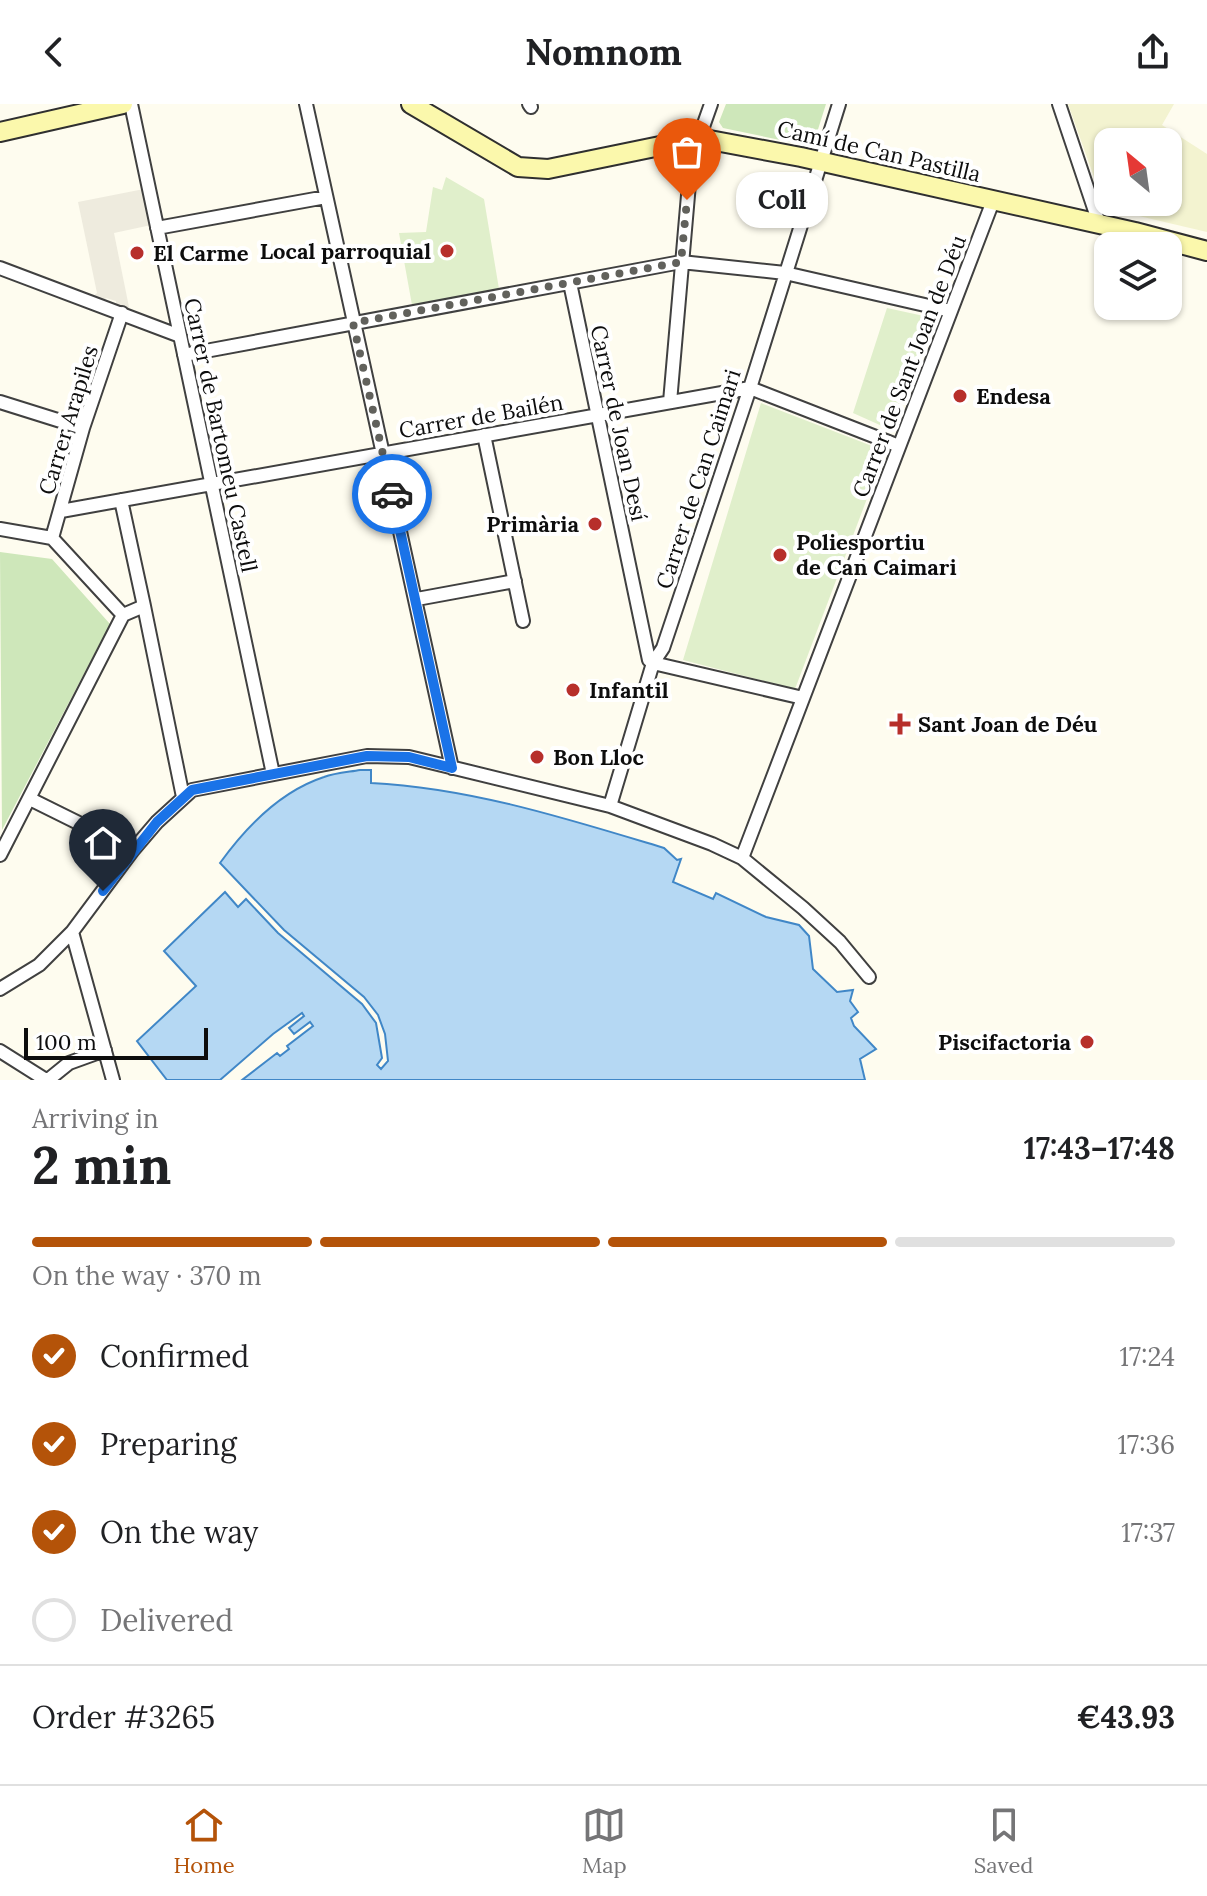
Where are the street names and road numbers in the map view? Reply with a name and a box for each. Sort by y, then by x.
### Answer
street label: Camí de Can Pastilla [775,114,983,188]
street label: Carrer de Sant Joan de Déu [846,231,972,501]
street label: Carrer de Bartomeu Castell [178,295,264,575]
street label: Carrer de Joan Desí [585,322,653,524]
street label: Carrer Arapiles [32,342,104,498]
street label: Carrer de Can Caimari [649,366,747,592]
street label: Carrer de Bailén [397,388,565,444]

